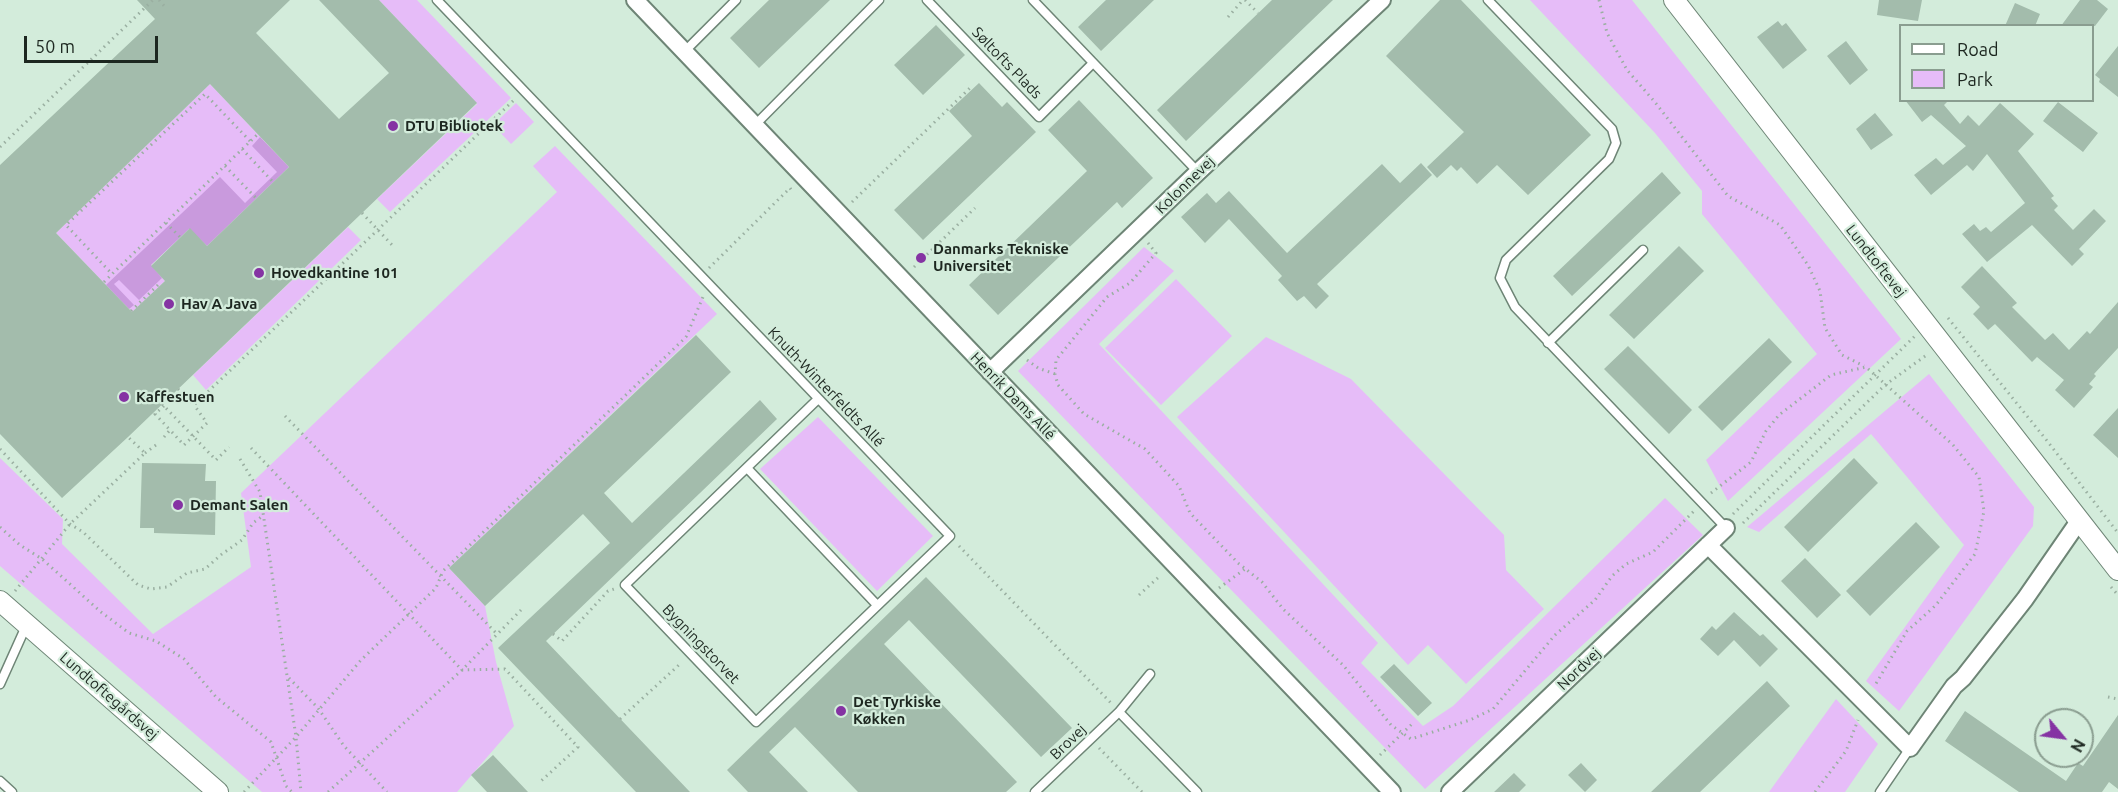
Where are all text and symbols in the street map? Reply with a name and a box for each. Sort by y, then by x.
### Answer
street label: Søltofts Plads [968,23,1046,103]
scale bar [27,24,160,62]
legend [1899,24,2094,102]
text: 50 m [35,36,75,56]
text: Road [1957,39,1999,59]
text: Park [1957,69,1993,89]
place label: DTU Bibliotek [405,117,503,135]
marker: DTU Bibliotek [386,119,400,133]
street label: Kolonnevej [1152,152,1218,218]
street label: Lundtoftevej [1842,221,1910,301]
place label: Danmarks Tekniske Universitet [933,240,1069,275]
marker: Danmarks Tekniske Universitet [914,251,928,265]
place label: Hovedkantine 101 [271,264,398,282]
marker: Hovedkantine 101 [252,266,266,280]
place label: Hav A Java [181,295,257,313]
marker: Hav A Java [162,297,176,311]
street label: Knuth-Winterfeldts Allé [764,323,888,451]
street label: Henrik Dams Allé [967,348,1059,444]
place label: Kaffestuen [136,388,215,406]
marker: Kaffestuen [117,390,131,404]
place label: Demant Salen [190,496,288,514]
marker: Demant Salen [171,498,185,512]
street label: Bygningstorvet [659,601,743,687]
street label: Nordvej [1554,644,1604,694]
street label: Lundtoftegårdsvej [56,648,162,744]
place label: Det Tyrkiske Køkken [853,693,941,728]
marker: Det Tyrkiske Køkken [834,704,848,718]
north arrow [2034,708,2094,768]
street label: Brovej [1046,721,1090,763]
text: N [2067,736,2089,755]

